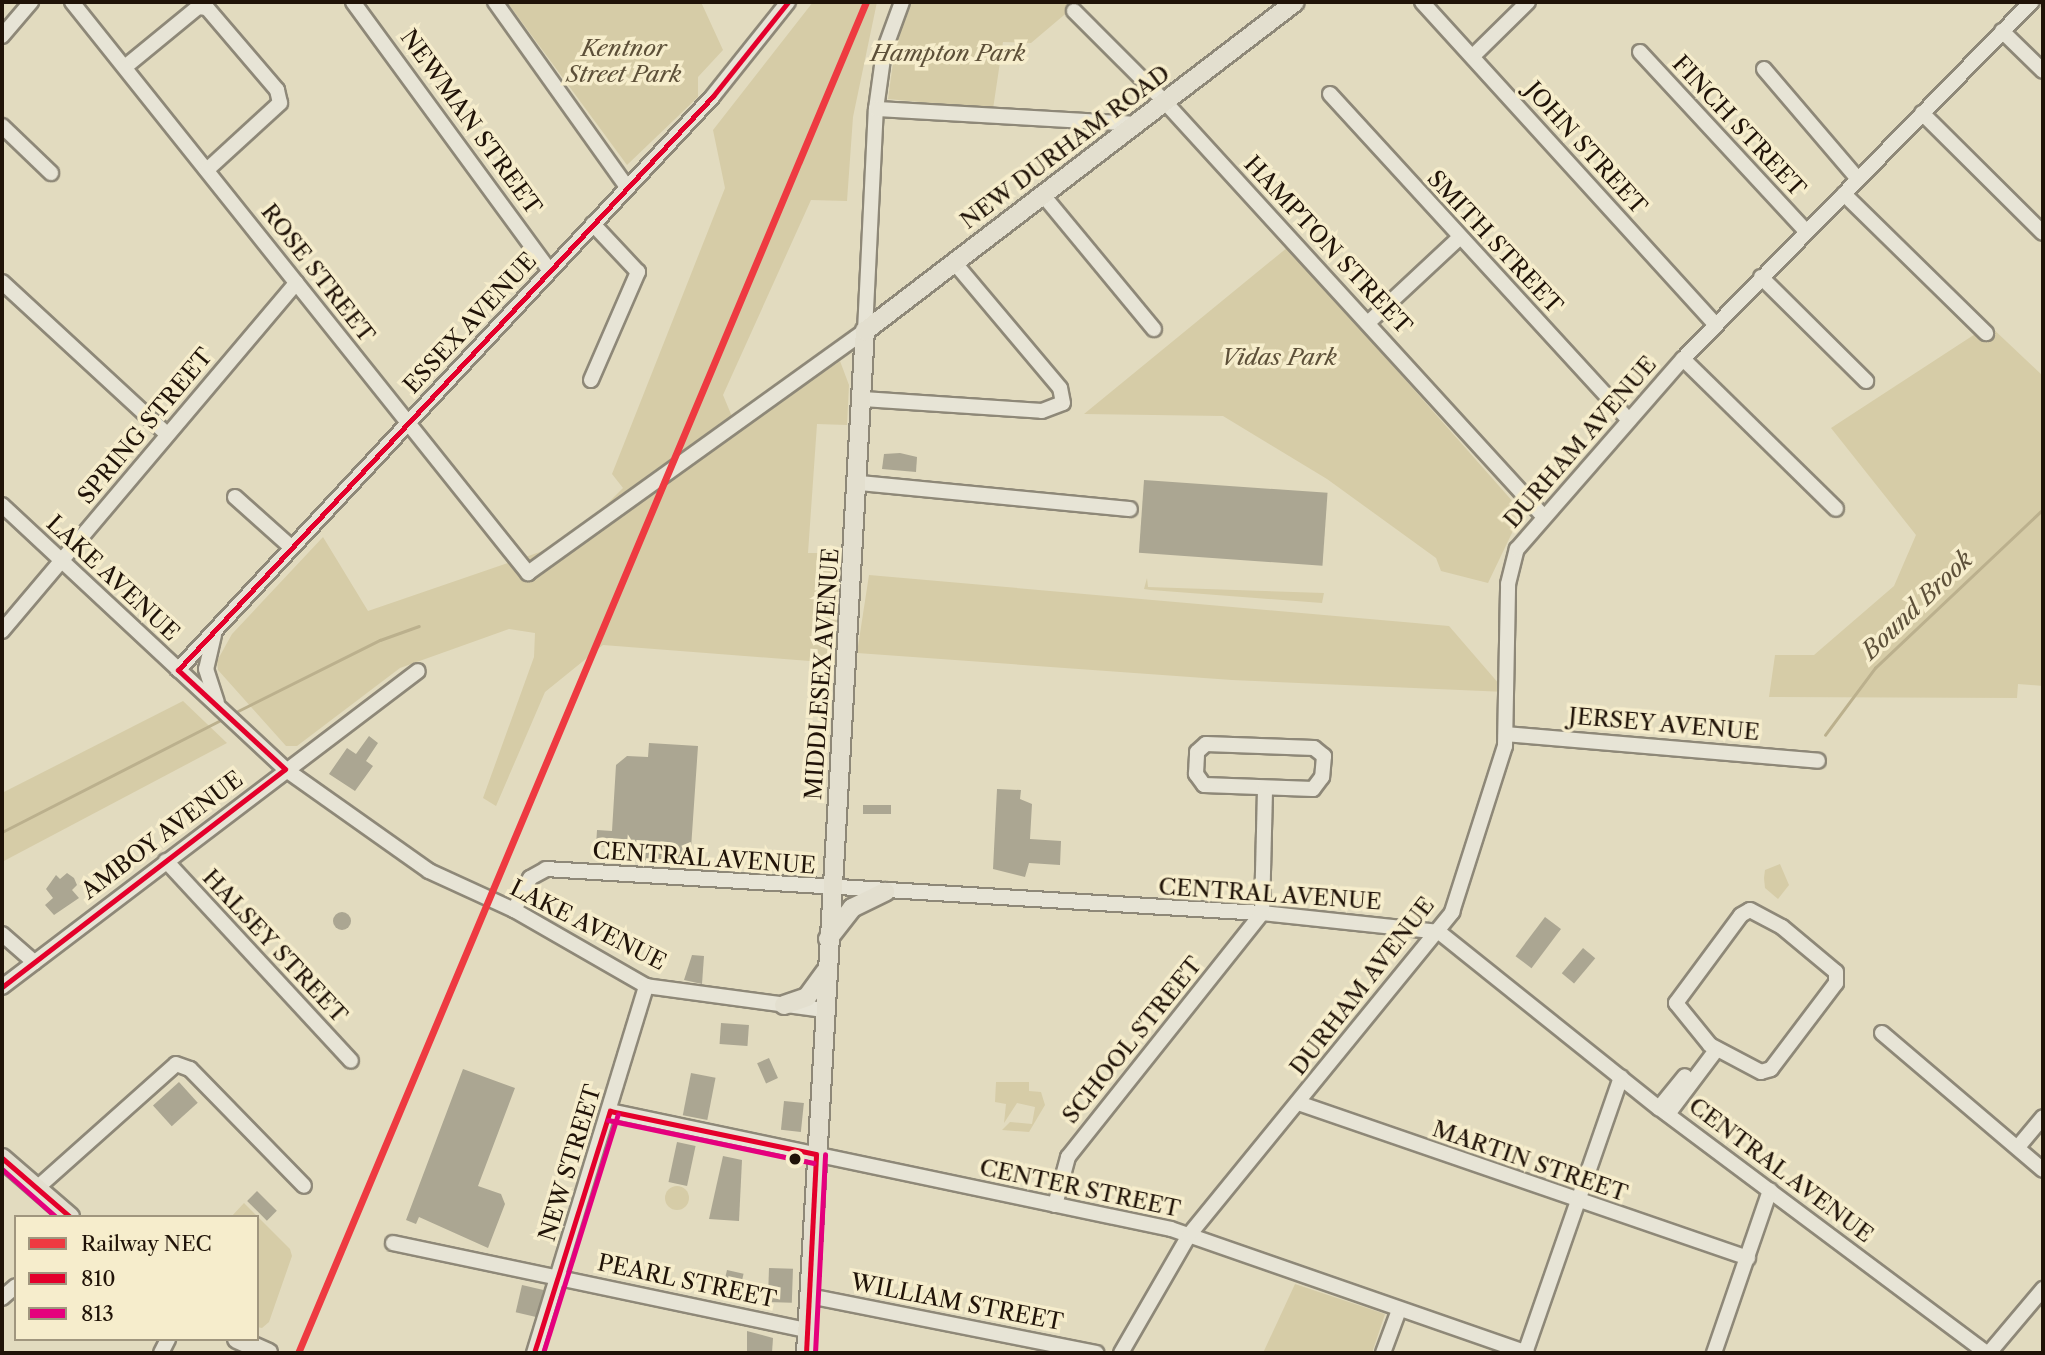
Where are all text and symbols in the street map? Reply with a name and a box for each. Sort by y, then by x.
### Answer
street label: NEWMAN STREET [395,24,547,220]
park label: Kentnor Street Park [566,34,682,88]
park label: Hampton Park [871,39,1025,67]
street label: FINCH STREET [1667,50,1811,202]
street label: NEW DURHAM ROAD [955,59,1175,235]
street label: JOHN STREET [1519,76,1653,220]
street label: HAMPTON STREET [1238,150,1418,340]
street label: SMITH STREET [1422,165,1568,319]
street label: ROSE STREET [255,198,381,348]
street label: ESSEX AVENUE [397,246,543,400]
street label: SPRING STREET [72,343,218,509]
park label: Vidas Park [1221,343,1337,371]
street label: DURHAM AVENUE [1498,350,1662,534]
street label: LAKE AVENUE [41,509,185,647]
water label: Bound Brook [1855,545,1979,665]
street label: MIDDLESEX AVENUE [799,547,845,801]
street label: JERSEY AVENUE [1567,702,1761,746]
street label: AMBOY AVENUE [75,765,249,905]
street label: CENTRAL AVENUE [591,836,817,880]
street label: HALSEY STREET [197,863,353,1029]
street label: CENTRAL AVENUE [1157,872,1383,916]
street label: LAKE AVENUE [505,874,671,976]
street label: DURHAM AVENUE [1284,891,1440,1081]
street label: SCHOOL STREET [1056,951,1208,1129]
street label: NEW STREET [533,1081,607,1245]
street label: CENTRAL AVENUE [1683,1091,1879,1249]
street label: MARTIN STREET [1429,1115,1631,1207]
unlabelled marker [788,1152,802,1166]
street label: CENTER STREET [977,1153,1183,1223]
legend [14,1215,259,1341]
text: Railway NEC [81,1231,212,1256]
street label: PEARL STREET [595,1249,779,1313]
text: 810 [81,1266,116,1291]
street label: WILLIAM STREET [848,1268,1066,1336]
text: 813 [81,1301,114,1326]

